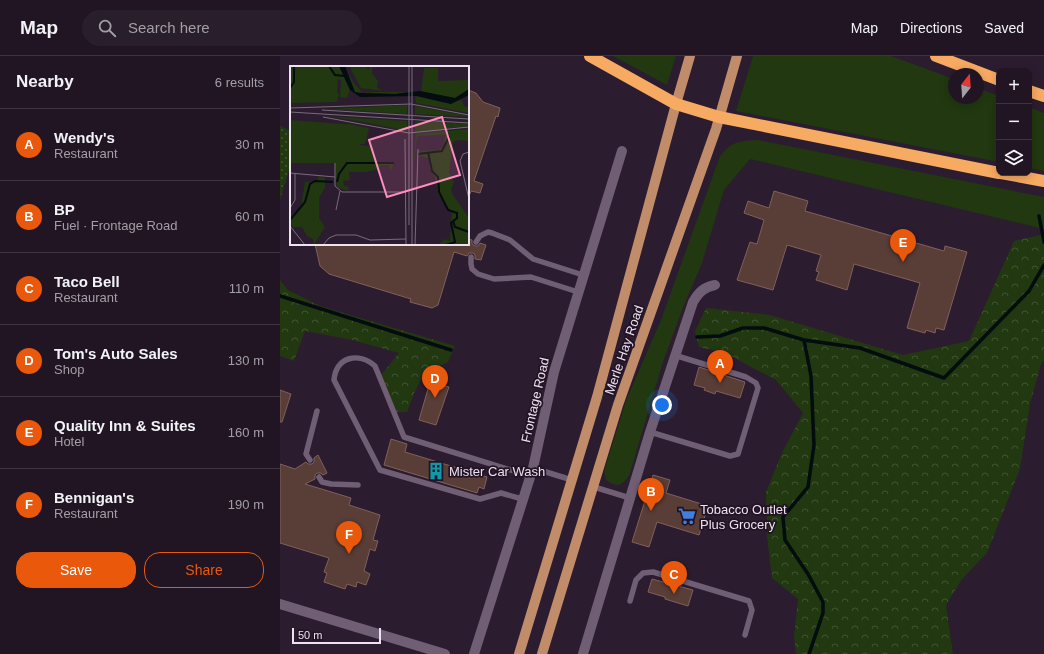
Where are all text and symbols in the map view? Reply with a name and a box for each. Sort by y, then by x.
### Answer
search box [82,10,362,46]
text: Map [20,17,58,38]
icon: search [96,17,118,39]
text: Search here [128,19,210,36]
text: Map [851,20,878,36]
text: Directions [900,20,962,36]
text: Saved [984,20,1024,36]
inset map [290,66,469,245]
north arrow [948,68,984,104]
map controls [996,68,1032,176]
button: + [996,68,1032,104]
text: Nearby [16,72,74,91]
text: 6 results [215,75,264,90]
button: − [996,104,1032,140]
text: Wendy's [54,129,115,146]
text: A [24,137,34,152]
text: 30 m [235,137,264,152]
button: layers [996,140,1032,176]
text: Restaurant [54,146,118,161]
text: BP [54,201,75,218]
text: B [24,209,34,224]
text: 60 m [235,209,264,224]
text: Fuel · Frontage Road [54,218,178,233]
pin: E [890,229,916,262]
text: Taco Bell [54,273,120,290]
text: C [24,281,34,296]
text: 110 m [229,281,264,296]
text: Restaurant [54,290,118,305]
street label: Merle Hay Road [602,303,646,397]
text: Tom's Auto Sales [54,345,178,362]
pin: A [707,350,733,383]
text: D [24,353,34,368]
text: 130 m [228,353,264,368]
street label: Frontage Road [518,356,552,444]
text: Shop [54,362,84,377]
pin: D [422,365,448,398]
your location [652,395,672,415]
text: Quality Inn & Suites [54,417,196,434]
text: E [25,425,33,440]
text: 160 m [228,425,264,440]
text: Hotel [54,434,84,449]
building icon: Mister Car Wash [426,461,446,481]
place label: Mister Car Wash [449,464,545,479]
pin: B [638,478,664,511]
text: Bennigan's [54,489,134,506]
text: F [25,497,33,512]
text: 190 m [228,497,264,512]
place label: Tobacco Outlet Plus Grocery [700,502,787,532]
text: Restaurant [54,506,118,521]
supermarket icon: Tobacco Outlet Plus Grocery [677,506,697,526]
pin: F [336,521,362,554]
button: Save [16,552,136,588]
button: Share [144,552,264,588]
pin: C [661,561,687,594]
scale bar [292,626,381,645]
text: 50 m [298,629,322,641]

